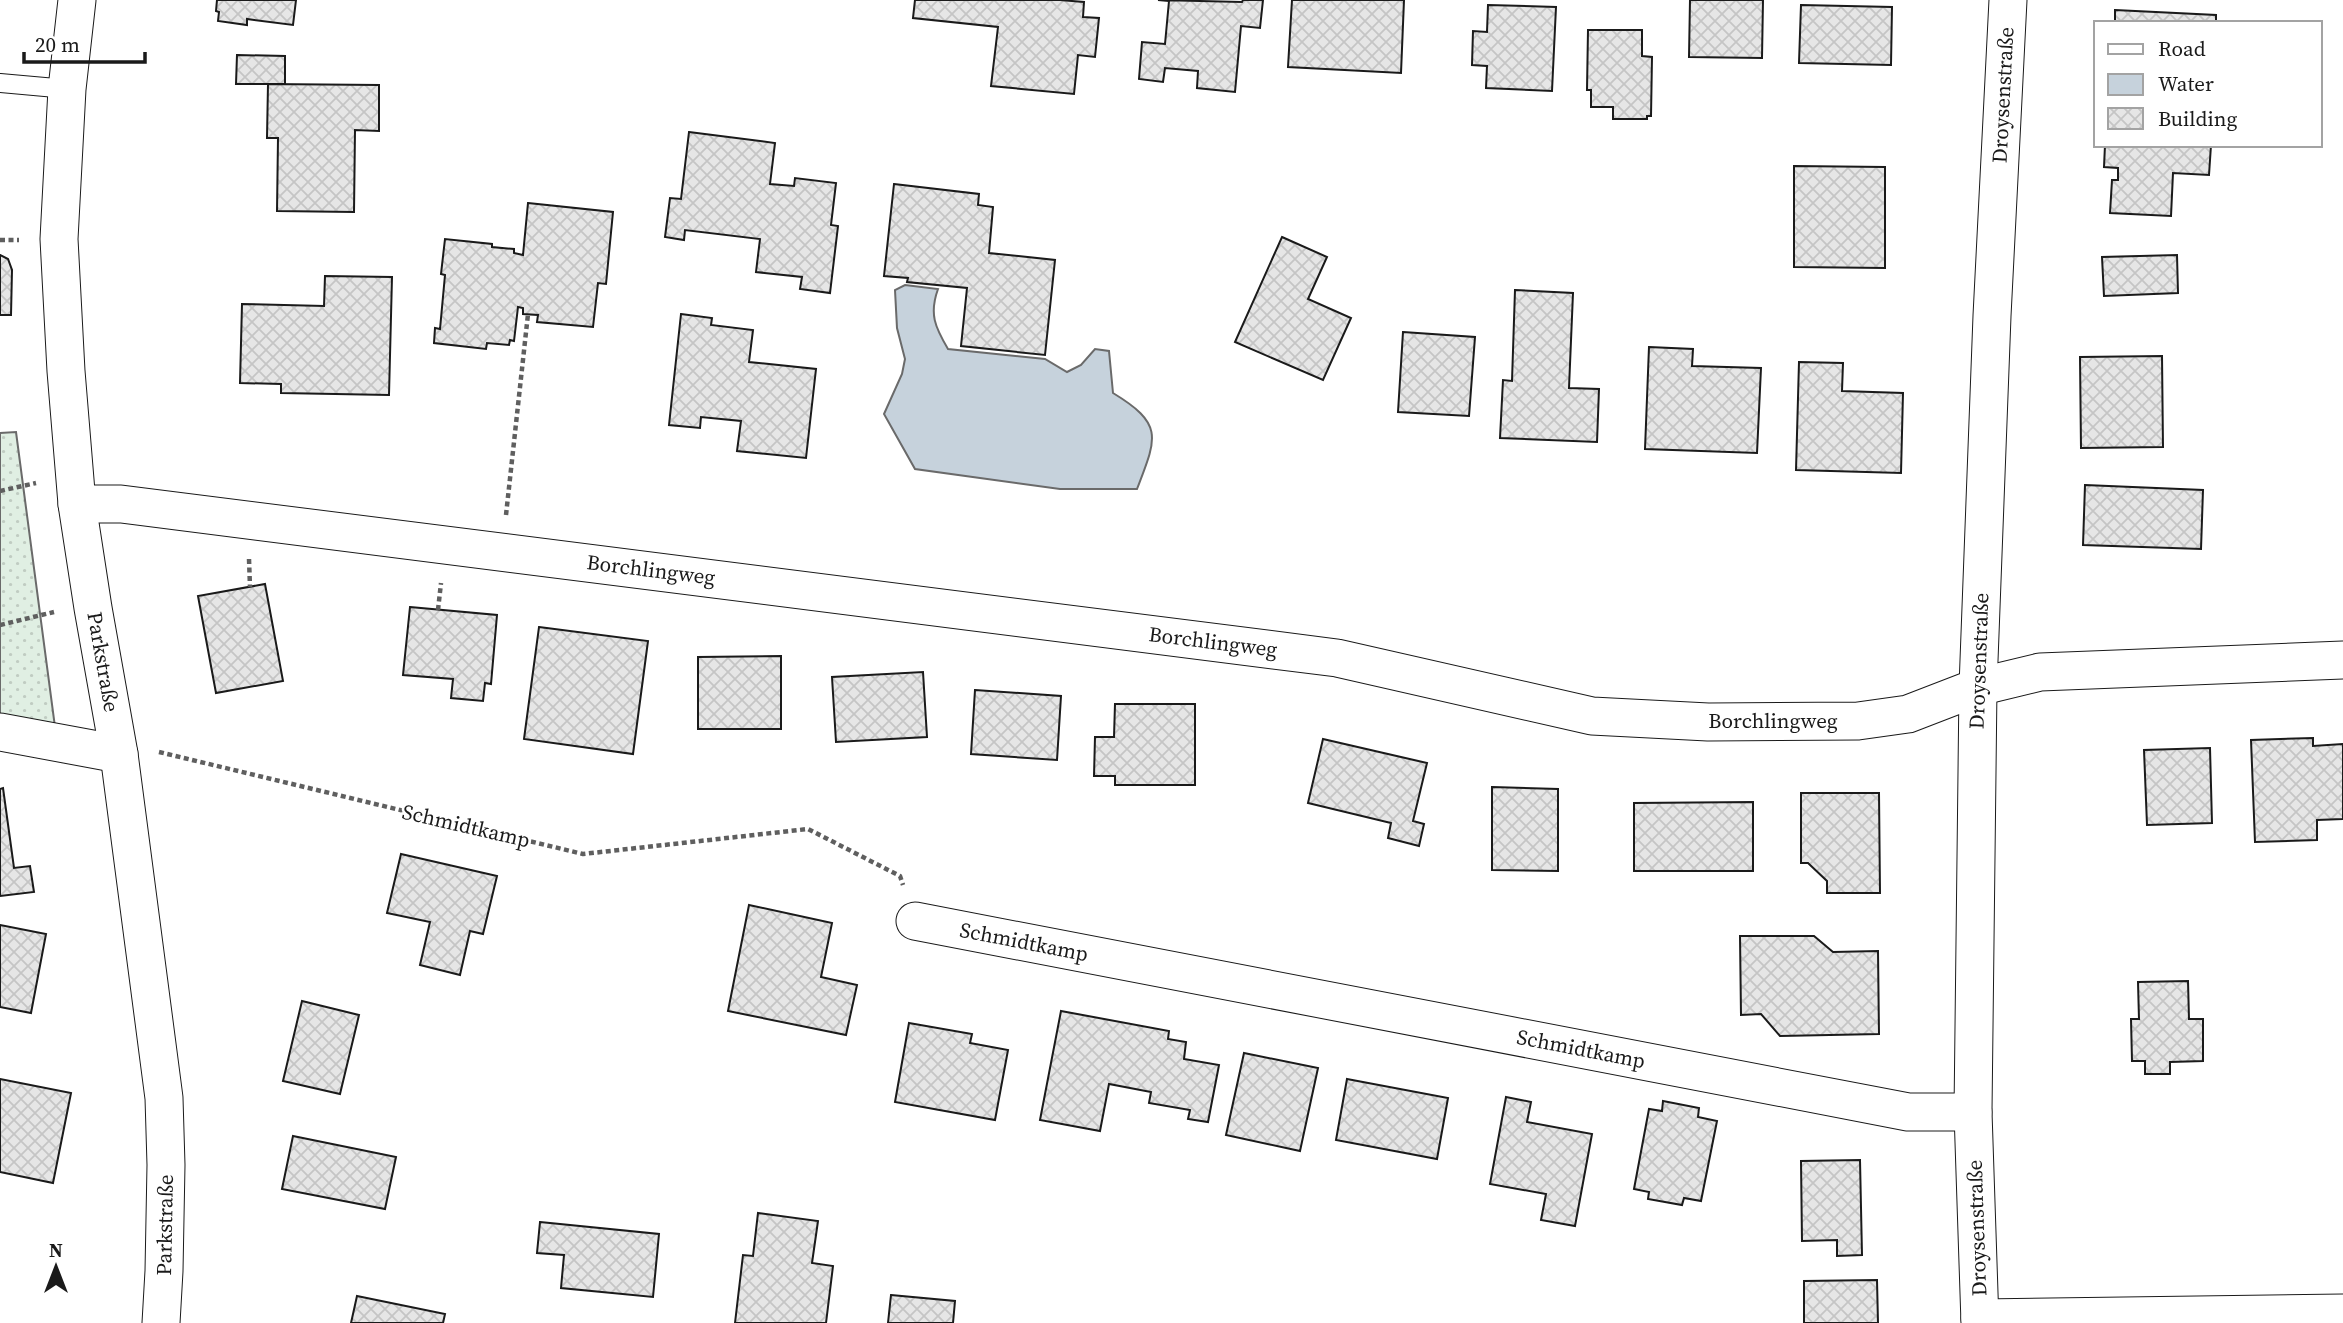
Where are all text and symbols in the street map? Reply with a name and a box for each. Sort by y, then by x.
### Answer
scale bar [24,21,145,65]
legend [2094,21,2322,147]
street label: Droysenstraße [1984,26,2021,164]
text: 20 m [35,30,80,59]
text: Road [2158,34,2206,63]
text: Water [2158,69,2214,98]
text: Building [2158,104,2237,133]
street label: Borchlingweg [585,547,717,592]
street label: Droysenstraße [1962,592,1995,730]
street label: Parkstraße [80,610,127,714]
street label: Borchlingweg [1147,619,1279,664]
street label: Borchlingweg [1708,706,1838,735]
street label: Schmidtkamp [399,797,533,854]
street label: Schmidtkamp [957,915,1091,968]
street label: Schmidtkamp [1514,1022,1648,1075]
street label: Droysenstraße [1960,1159,1993,1297]
street label: Parkstraße [149,1174,180,1276]
north arrow [21,1232,91,1302]
text: N [49,1237,63,1263]

